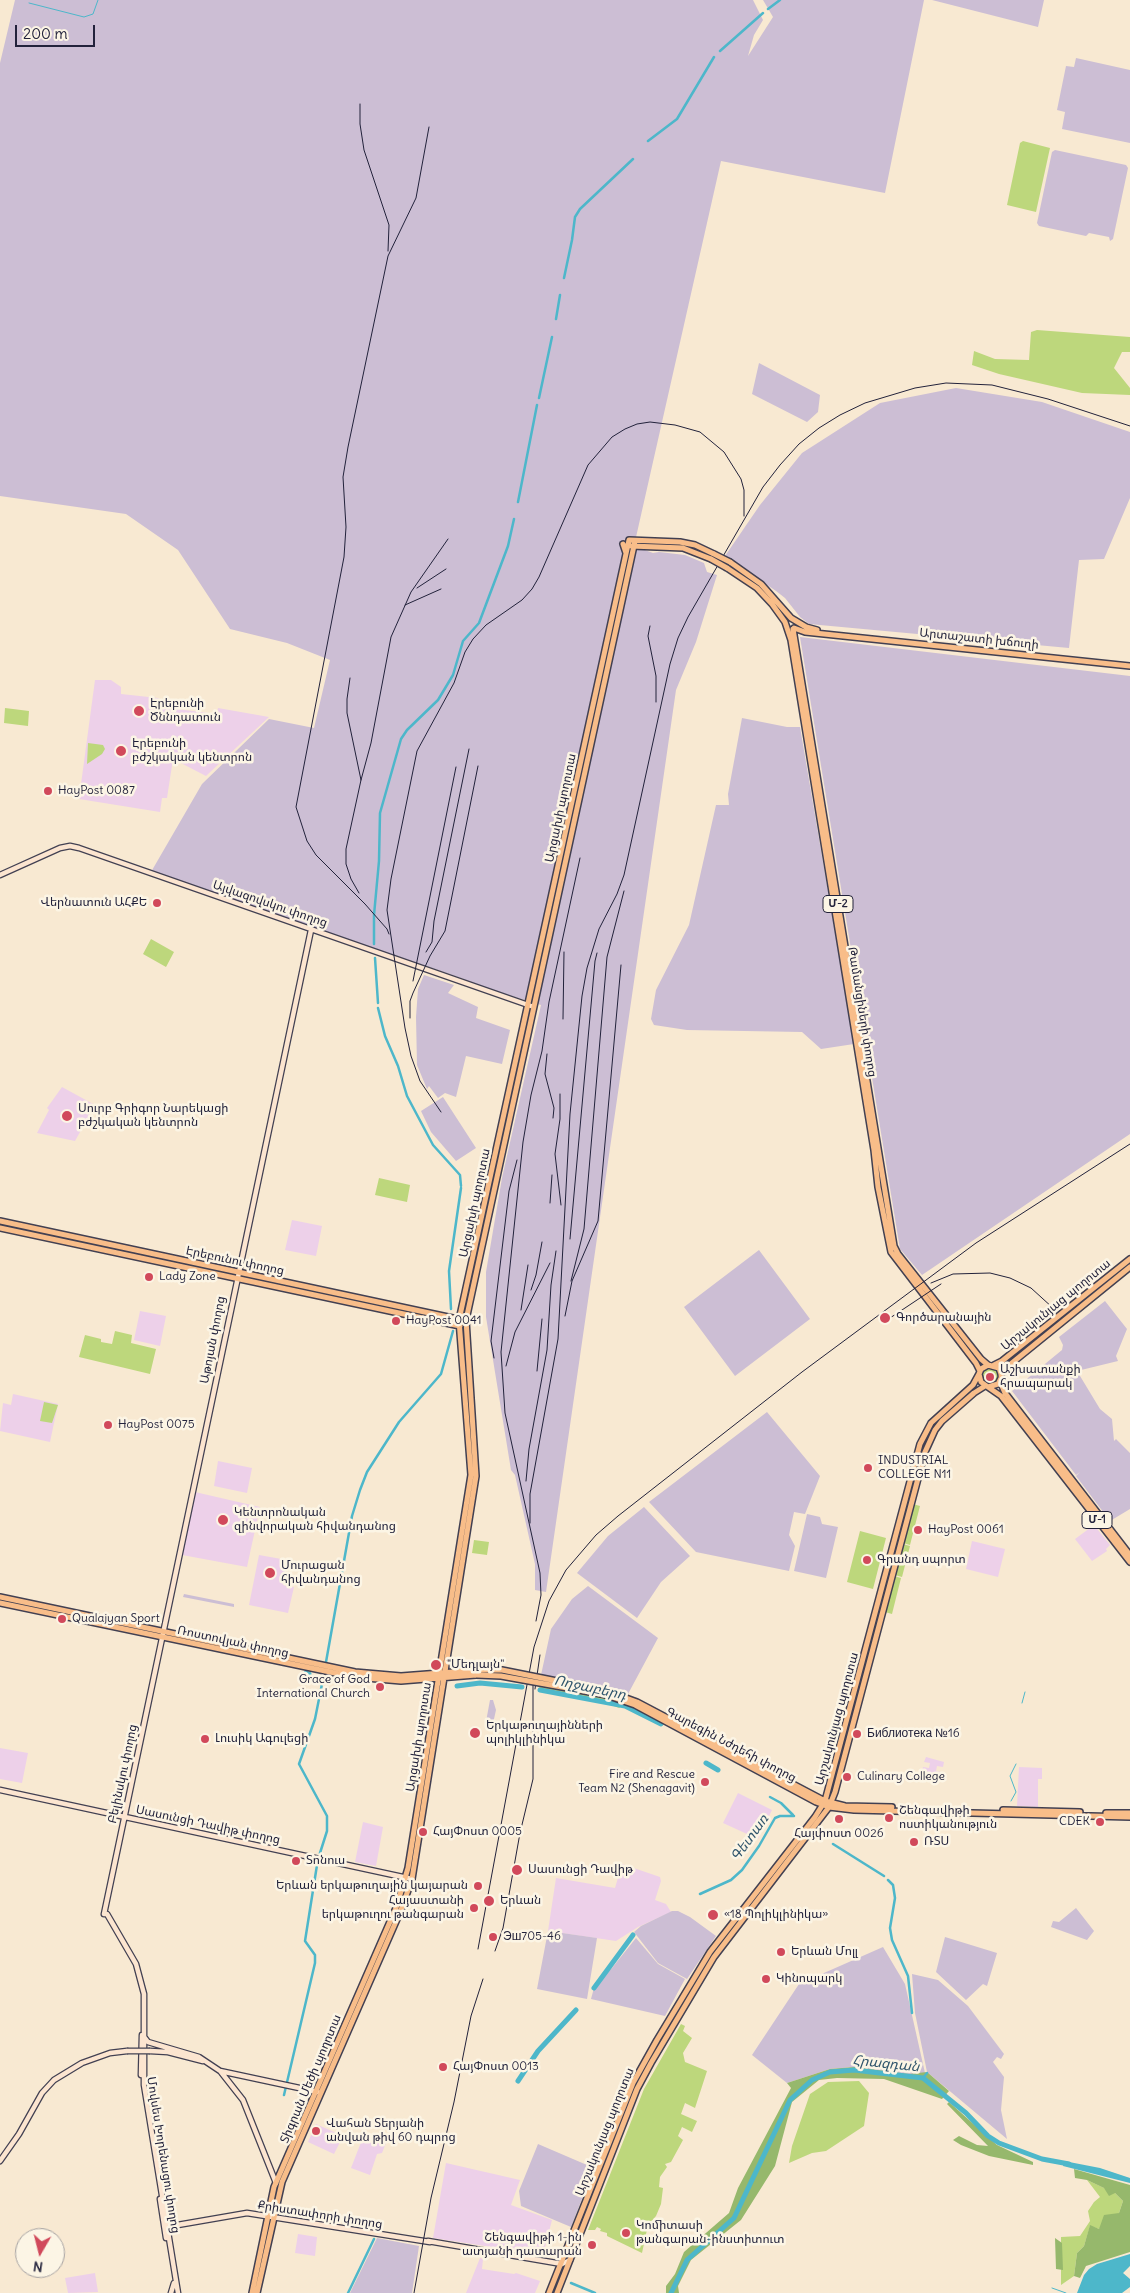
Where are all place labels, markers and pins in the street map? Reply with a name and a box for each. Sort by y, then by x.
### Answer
place label: Էրեբունի Ծննդատուն [150,697,221,725]
marker: Էրեբունի Ծննդատուն [132,704,146,718]
place label: Էրեբունի բժշկական կենտրոն [132,737,252,765]
marker: Էրեբունի բժշկական կենտրոն [114,744,128,758]
place label: HayPost 0087 [58,784,135,798]
marker: HayPost 0087 [42,785,54,797]
place label: Վերնատուն ԱՀՔԵ [40,896,147,910]
marker: Վերնատուն ԱՀՔԵ [151,897,163,909]
place label: Սուրբ Գրիգոր Նարեկացի բժշկական կենտրոն [78,1102,228,1130]
marker: Սուրբ Գրիգոր Նարեկացի բժշկական կենտրոն [60,1109,74,1123]
place label: Lady Zone [159,1270,216,1284]
marker: Lady Zone [143,1271,155,1283]
marker: Գործարանային [878,1311,892,1325]
place label: Գործարանային [896,1311,991,1325]
place label: HayPost 0041 [406,1314,482,1328]
marker: HayPost 0041 [390,1315,402,1327]
place label: Աշխատանքի հրապարակ [1000,1363,1081,1391]
marker: Աշխատանքի հրապարակ [984,1371,996,1383]
place label: HayPost 0075 [118,1418,195,1432]
marker: HayPost 0075 [102,1419,114,1431]
place label: INDUSTRIAL COLLEGE N11 [878,1454,951,1482]
marker: INDUSTRIAL COLLEGE N11 [862,1462,874,1474]
place label: Կենտրոնական զինվորական հիվանդանոց [234,1506,396,1534]
marker: Կենտրոնական զինվորական հիվանդանոց [216,1513,230,1527]
place label: HayPost 0061 [928,1523,1004,1537]
marker: HayPost 0061 [912,1524,924,1536]
place label: Գրանդ սպորտ [877,1553,966,1567]
marker: Գրանդ սպորտ [861,1554,873,1566]
place label: Մուրացան հիվանդանոց [281,1559,361,1587]
marker: Մուրացան հիվանդանոց [263,1566,277,1580]
place label: Qualajyan Sport [72,1612,160,1626]
marker: Qualajyan Sport [56,1613,68,1625]
marker: "Մեդլայն" [429,1658,443,1672]
place label: "Մեդլայն" [447,1658,504,1672]
place label: Grace of God International Church [257,1673,370,1701]
marker: Grace of God International Church [374,1681,386,1693]
place label: Երկաթուղայինների պոլիկլինիկա [486,1719,603,1747]
marker: Երկաթուղայինների պոլիկլինիկա [468,1726,482,1740]
place label: Библиотека №16 [867,1727,960,1741]
marker: Библиотека №16 [851,1728,863,1740]
place label: Լուսիկ Ագուլեցի [215,1732,308,1746]
marker: Լուսիկ Ագուլեցի [199,1733,211,1745]
place label: Fire and Rescue Team N2 (Shenagavit) [578,1768,695,1796]
place label: Culinary College [857,1770,945,1784]
marker: Culinary College [841,1771,853,1783]
marker: Fire and Rescue Team N2 (Shenagavit) [699,1776,711,1788]
place label: Շենգավիթի ոստիկանություն [899,1804,997,1832]
marker: Շենգավիթի ոստիկանություն [883,1812,895,1824]
marker: Հայփոստ 0026 [833,1813,845,1825]
place label: CDEK [1059,1815,1090,1829]
marker: CDEK [1094,1816,1106,1828]
place label: ՀայՓոստ 0005 [433,1825,522,1839]
marker: ՀայՓոստ 0005 [417,1826,429,1838]
place label: Հայփոստ 0026 [794,1827,884,1841]
place label: ՌՏՍ [924,1835,949,1849]
marker: ՌՏՍ [908,1836,920,1848]
place label: Տոնուս [306,1854,345,1868]
marker: Տոնուս [290,1855,302,1867]
marker: Սասունցի Դավիթ [510,1863,524,1877]
place label: Սասունցի Դավիթ [528,1863,633,1877]
place label: Երևան երկաթուղային կայարան [276,1879,468,1893]
marker: Երևան երկաթուղային կայարան [472,1880,484,1892]
place label: Հայաստանի երկաթուղու թանգարան [322,1894,464,1922]
marker: Երևան [482,1894,496,1908]
place label: Երևան [500,1894,541,1908]
marker: Հայաստանի երկաթուղու թանգարան [468,1902,480,1914]
marker: «18 Պոլիկլինիկա» [706,1908,720,1922]
place label: «18 Պոլիկլինիկա» [724,1908,828,1922]
place label: Эш705-46 [503,1930,561,1944]
marker: Эш705-46 [487,1931,499,1943]
place label: Երևան Մոլլ [791,1945,858,1959]
marker: Երևան Մոլլ [775,1946,787,1958]
place label: Կինոպարկ [776,1972,842,1986]
marker: Կինոպարկ [760,1973,772,1985]
place label: ՀայՓոստ 0013 [453,2060,539,2074]
marker: ՀայՓոստ 0013 [437,2061,449,2073]
place label: Վահան Տերյանի անվան թիվ 60 դպրոց [326,2117,456,2145]
marker: Վահան Տերյանի անվան թիվ 60 դպրոց [310,2125,322,2137]
place label: Կոմիտասի թանգարան-ինստիտուտ [636,2219,785,2247]
marker: Կոմիտասի թանգարան-ինստիտուտ [620,2227,632,2239]
place label: Շենգավիթի 1-ին ատյանի դատարան [462,2231,582,2259]
marker: Շենգավիթի 1-ին ատյանի դատարան [586,2239,598,2251]

